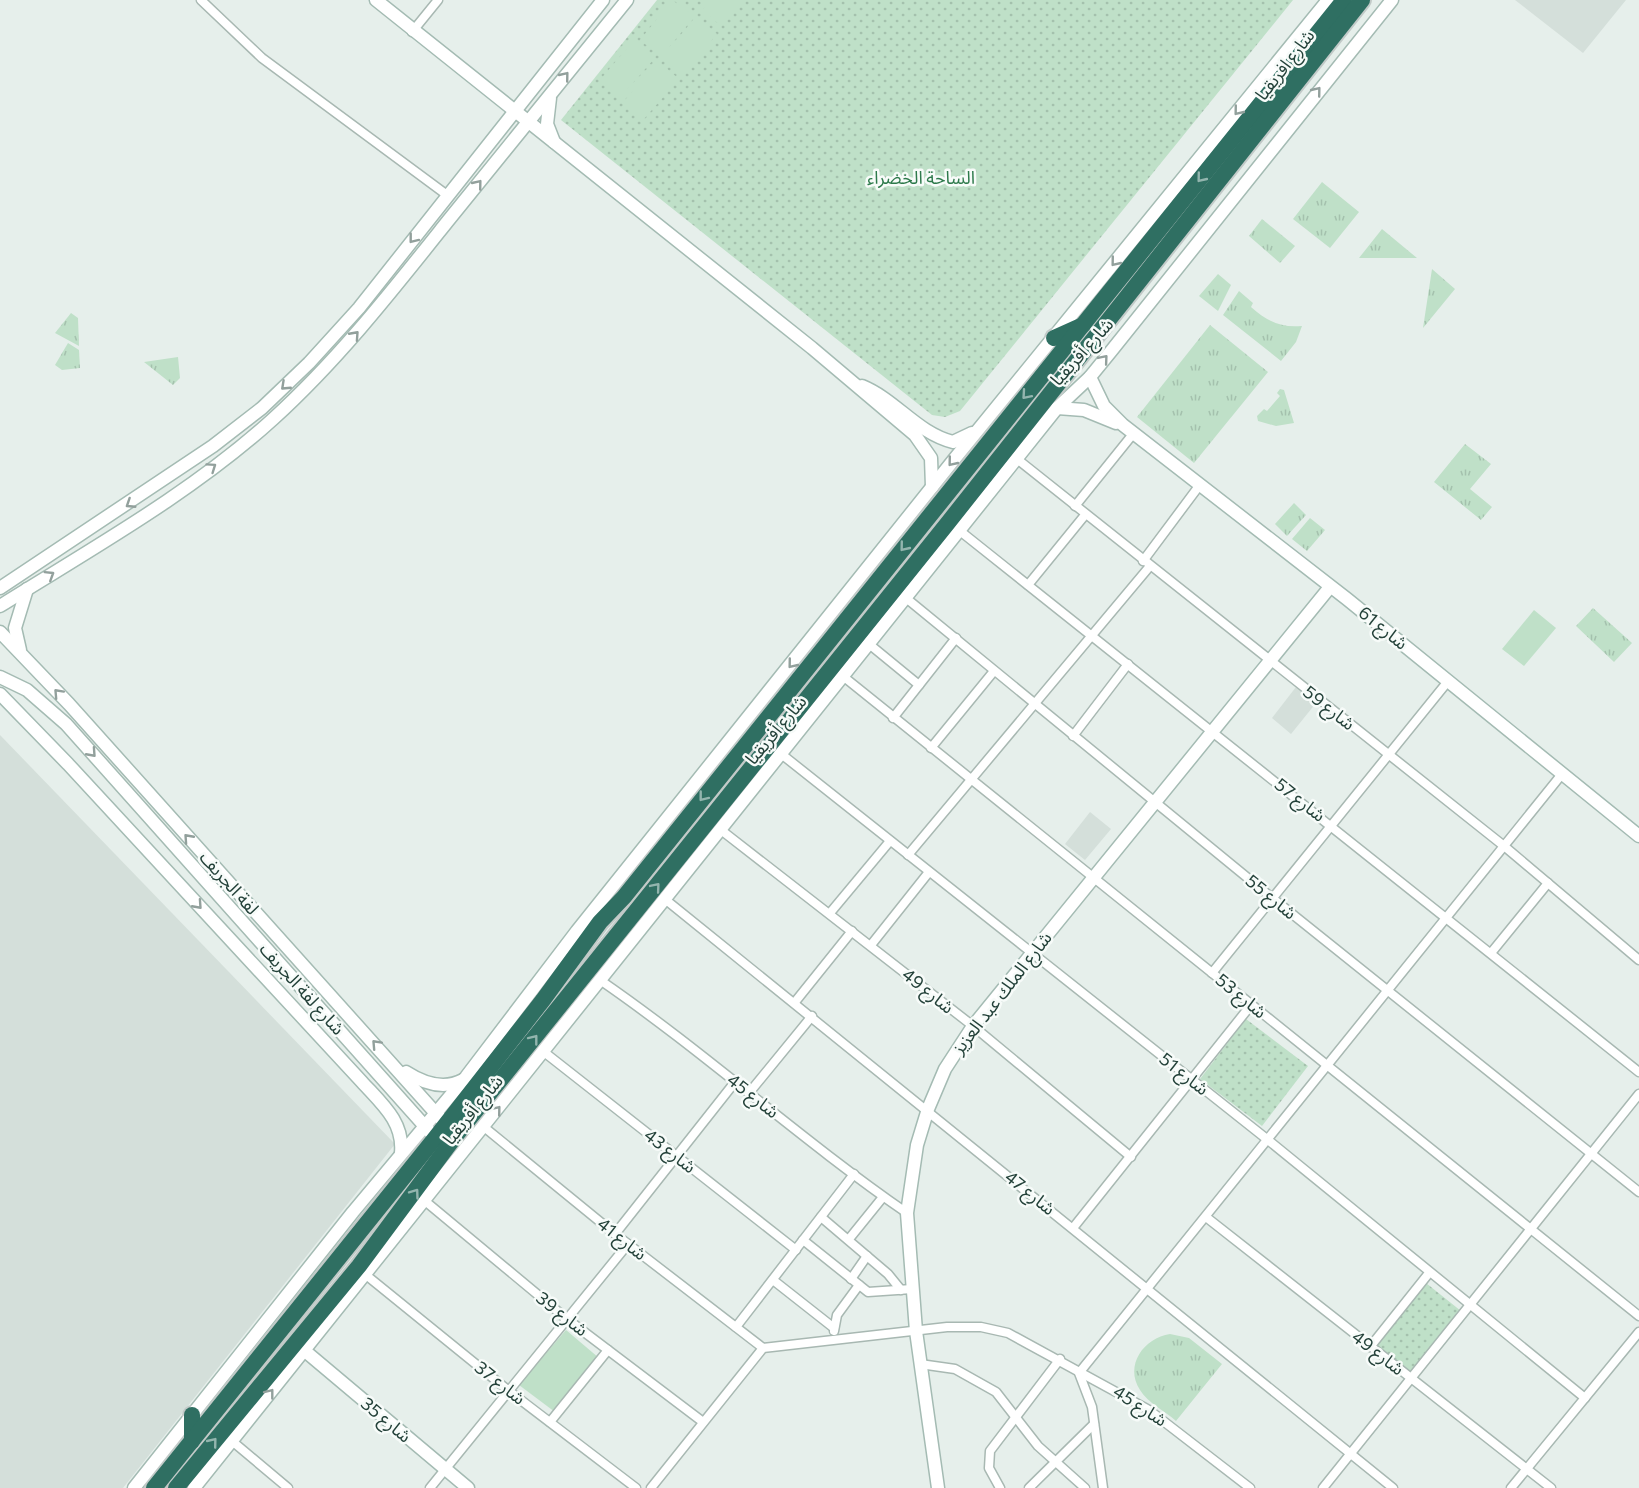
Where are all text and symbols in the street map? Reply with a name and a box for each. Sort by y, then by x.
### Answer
street label: شارع افريقيا [1250,25,1322,107]
one-way arrow [558,72,569,83]
one-way arrow [1310,87,1321,98]
one-way arrow [1234,104,1245,115]
park label: الساحة الخضراء [867,166,975,189]
one-way arrow [1198,171,1209,182]
one-way arrow [470,180,481,191]
one-way arrow [409,232,420,243]
one-way arrow [1111,255,1122,266]
street label: شارع أفريقيا [1045,313,1120,392]
one-way arrow [348,332,359,342]
one-way arrow [1097,355,1108,366]
one-way arrow [282,379,292,390]
one-way arrow [1023,388,1034,399]
one-way arrow [948,455,959,466]
one-way arrow [205,463,216,474]
one-way arrow [126,496,136,508]
one-way arrow [900,540,911,551]
one-way arrow [43,572,54,583]
street label: شارع 61 [1352,601,1413,657]
one-way arrow [788,657,799,668]
street label: شارع 59 [1297,680,1360,737]
one-way arrow [54,689,65,699]
street label: شارع أفريقيا [740,690,814,771]
one-way arrow [85,746,96,757]
street label: شارع 57 [1268,773,1330,829]
one-way arrow [699,790,710,801]
one-way arrow [184,834,195,845]
street label: لفة الجريف [195,846,264,919]
street label: شارع 55 [1239,869,1302,927]
one-way arrow [648,882,659,893]
one-way arrow [191,898,202,909]
street label: شارع الملك عبد العزيز [946,927,1059,1061]
street label: شارع لفة الجريف [253,938,350,1042]
street label: شارع 49 [896,963,959,1021]
street label: شارع 53 [1209,968,1272,1025]
one-way arrow [526,1035,537,1046]
one-way arrow [372,1041,383,1051]
street label: شارع 51 [1153,1047,1214,1102]
street label: شارع 45 [721,1068,784,1125]
street label: شارع أفريقيا [437,1070,510,1151]
one-way arrow [490,1106,501,1117]
street label: شارع 43 [638,1123,701,1180]
street label: شارع 47 [998,1165,1060,1222]
one-way arrow [408,1188,419,1199]
street label: شارع 41 [591,1212,652,1267]
street label: شارع 39 [530,1286,593,1343]
street label: شارع 49 [1346,1325,1409,1383]
street label: شارع 37 [468,1356,530,1412]
street label: شارع 45 [1107,1380,1172,1434]
one-way arrow [262,1389,273,1400]
street label: شارع 35 [354,1392,416,1450]
one-way arrow [205,1438,216,1449]

